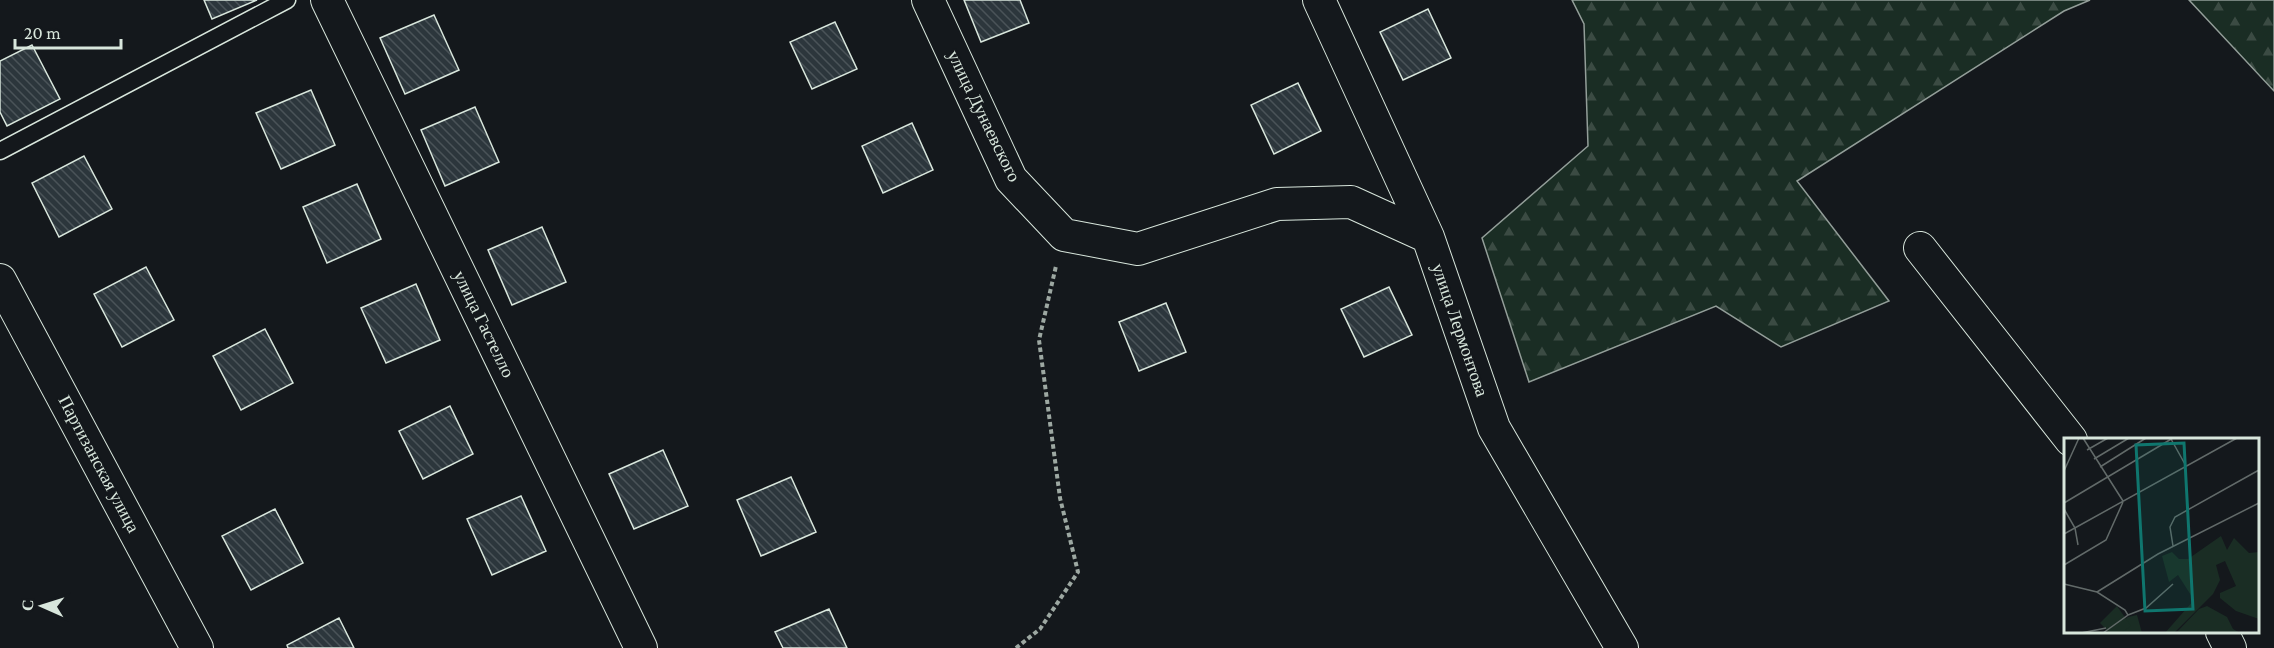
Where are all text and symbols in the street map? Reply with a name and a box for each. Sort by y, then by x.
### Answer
scale bar [15,12,122,50]
text: 20 m [24,23,61,43]
street label: улица Дунаевского [943,47,1025,185]
street label: улица Лермонтова [1428,261,1492,399]
street label: улица Гастелло [449,267,519,381]
street label: Партизанская улица [54,392,144,536]
inset map [2064,438,2259,633]
north arrow [12,576,72,636]
text: С [19,599,36,611]

